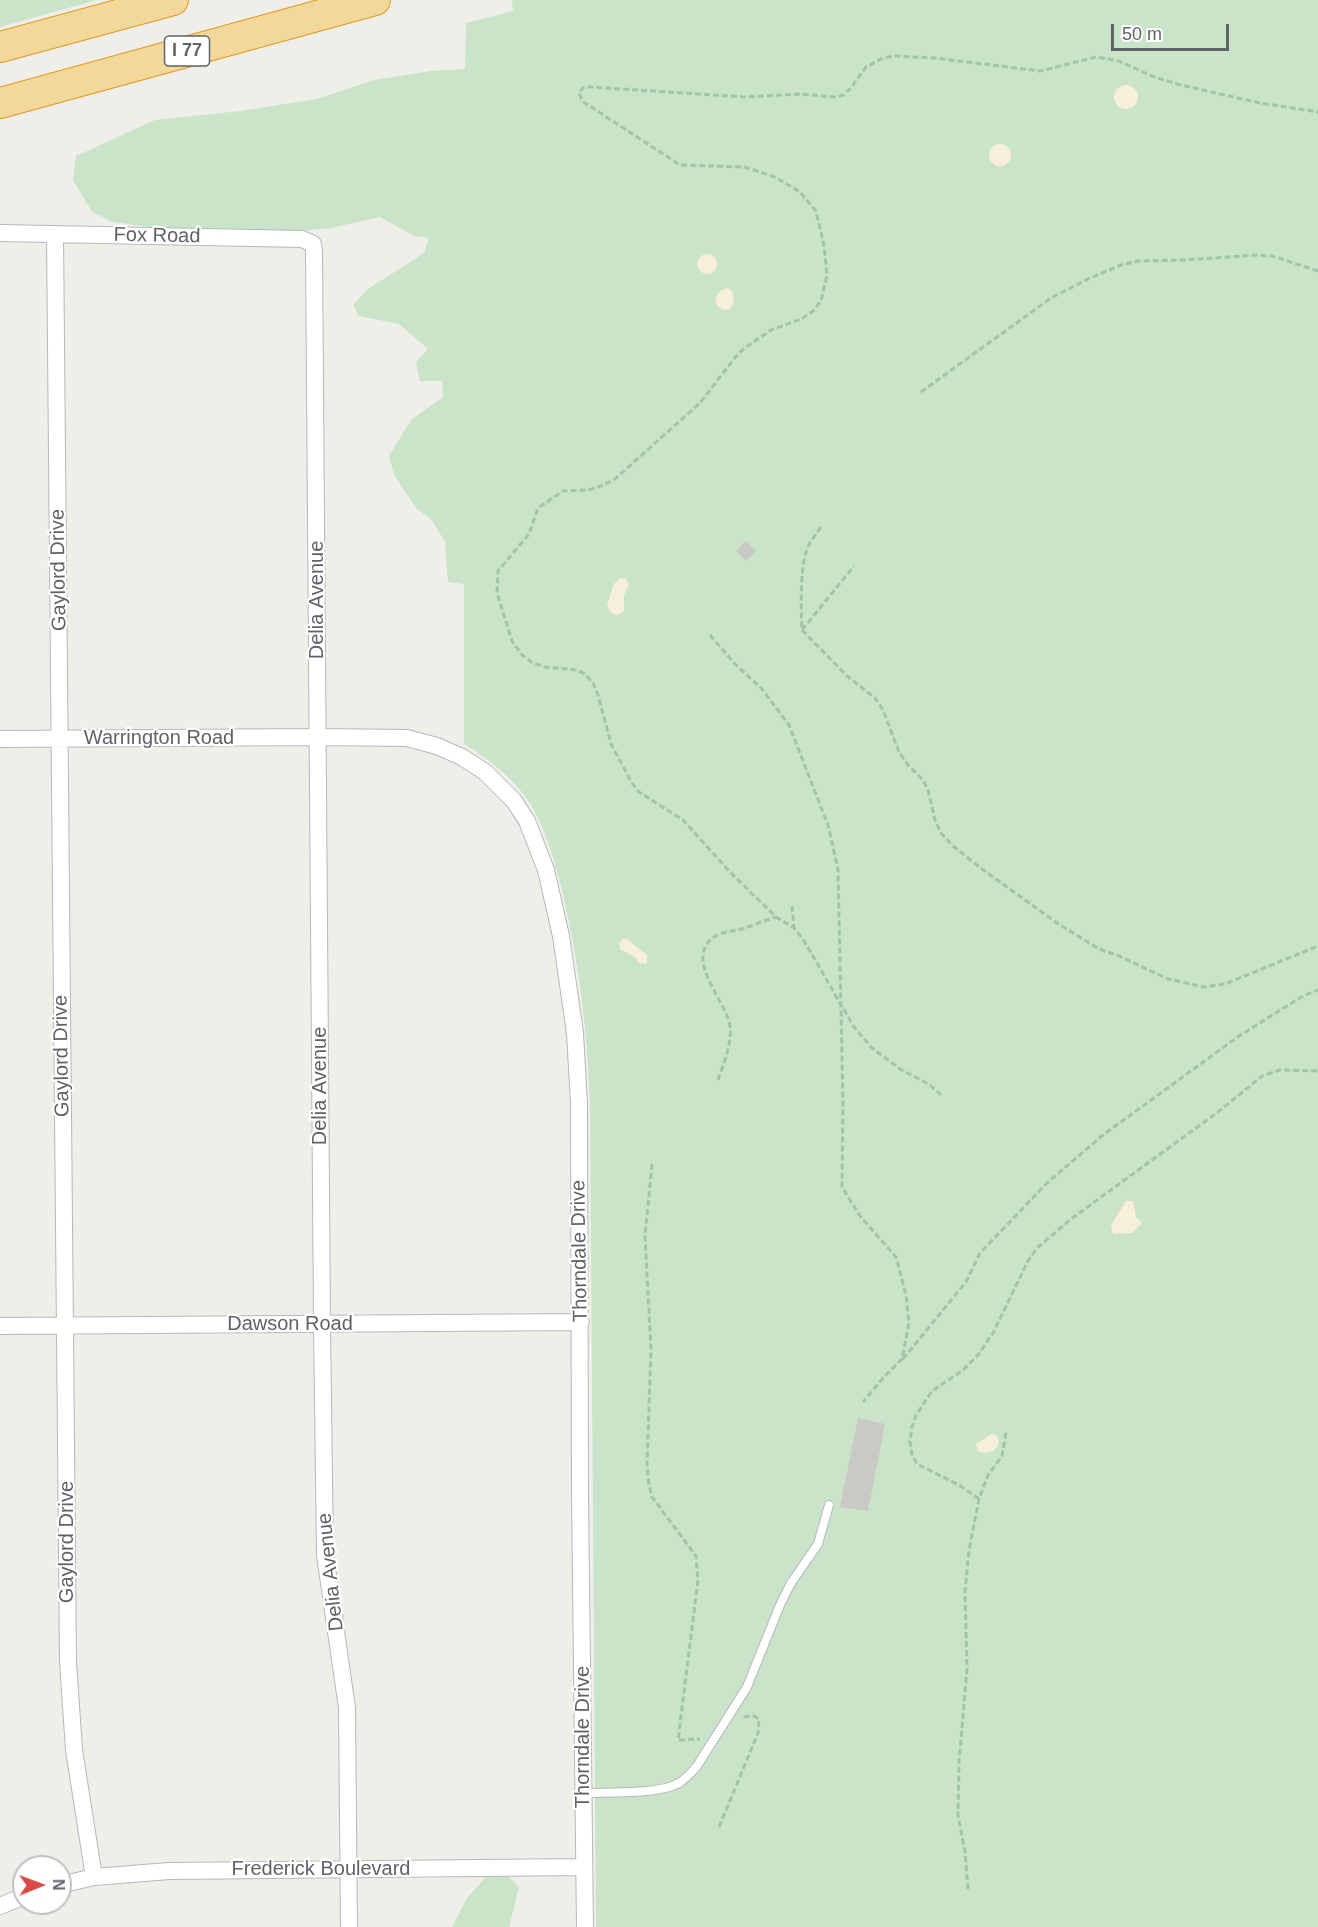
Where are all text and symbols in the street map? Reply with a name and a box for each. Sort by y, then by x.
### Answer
scale bar [1114,12,1232,50]
text: 50 m [1122,24,1162,44]
road number: I 77 [164,36,210,66]
street label: Fox Road [113,223,201,249]
street label: Gaylord Drive [46,509,72,631]
street label: Delia Avenue [305,541,329,659]
street label: Warrington Road [84,726,234,750]
street label: Gaylord Drive [49,995,75,1117]
street label: Delia Avenue [308,1027,332,1145]
street label: Thorndale Drive [567,1180,593,1322]
street label: Dawson Road [227,1312,353,1336]
street label: Gaylord Drive [55,1481,79,1603]
street label: Delia Avenue [313,1512,349,1632]
street label: Thorndale Drive [571,1666,595,1808]
north arrow [12,1855,72,1915]
street label: Frederick Boulevard [232,1857,410,1881]
text: N [50,1879,67,1891]

